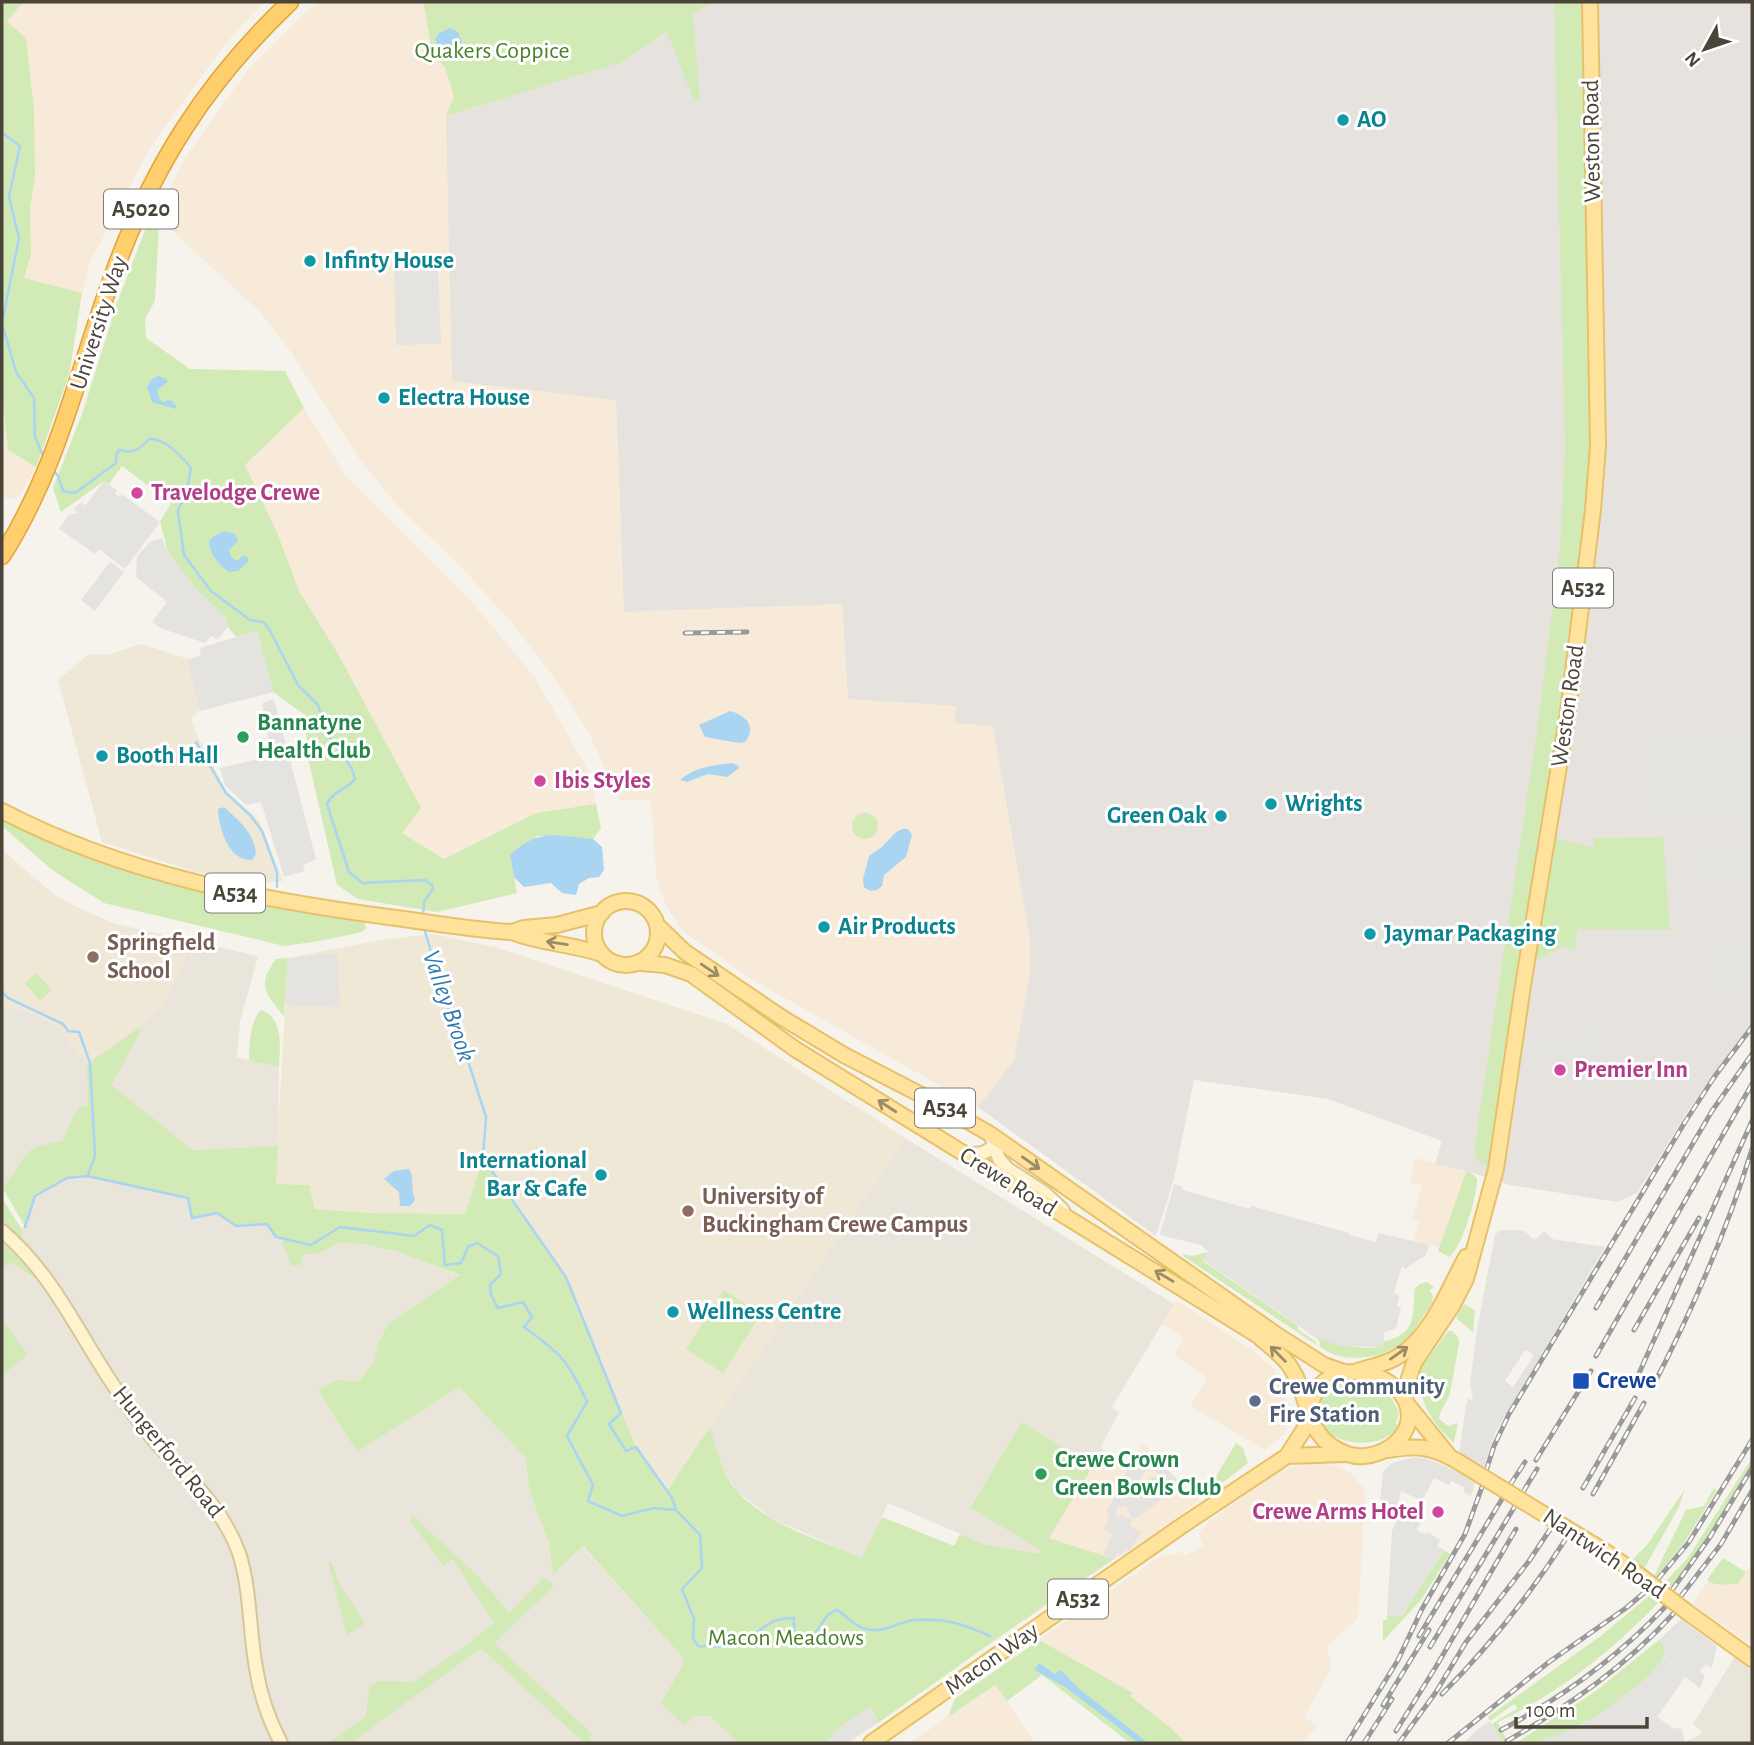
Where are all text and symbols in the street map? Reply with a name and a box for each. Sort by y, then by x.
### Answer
north arrow [1670,14,1740,84]
park label: Quakers Coppice [414,39,570,63]
text: N [1682,48,1705,70]
street label: Weston Road [1579,79,1605,203]
place label: AO [1357,108,1386,132]
marker: AO [1335,112,1351,128]
road number: A5020 [104,190,178,229]
place label: Infinty House [324,249,454,273]
street label: University Way [66,253,132,393]
marker: Infinty House [302,253,318,269]
place label: Electra House [398,386,530,410]
marker: Electra House [376,390,392,406]
place label: Travelodge Crewe [151,481,320,505]
marker: Travelodge Crewe [129,485,145,501]
road number: A532 [1553,568,1613,608]
street label: Weston Road [1548,643,1588,769]
place label: Bannatyne Health Club [257,711,371,763]
marker: Bannatyne Health Club [235,729,251,745]
place label: Booth Hall [116,744,218,768]
marker: Booth Hall [94,748,110,764]
place label: Ibis Styles [554,769,651,793]
marker: Ibis Styles [532,773,548,789]
place label: Wrights [1285,792,1362,816]
marker: Wrights [1263,796,1279,812]
place label: Green Oak [1107,804,1207,828]
marker: Green Oak [1213,808,1229,824]
road number: A534 [205,874,265,912]
place label: Air Products [838,915,956,939]
marker: Air Products [816,919,832,935]
place label: Jaymar Packaging [1384,922,1557,946]
marker: Jaymar Packaging [1362,926,1378,942]
place label: Springfield School [107,931,216,983]
one-way arrow [546,936,569,949]
water label: Valley Brook [418,947,480,1065]
marker: Springfield School [85,949,101,965]
one-way arrow [700,963,719,977]
place label: Premier Inn [1574,1058,1688,1082]
marker: Premier Inn [1552,1062,1568,1078]
road number: A534 [915,1088,975,1128]
one-way arrow [877,1099,897,1113]
street label: Crewe Road [955,1143,1061,1221]
place label: International Bar & Cafe [459,1149,587,1201]
one-way arrow [1021,1156,1040,1170]
marker: International Bar & Cafe [593,1167,609,1183]
place label: University of Buckingham Crewe Campus [702,1185,968,1237]
marker: University of Buckingham Crewe Campus [680,1203,696,1219]
one-way arrow [1155,1269,1174,1284]
place label: Wellness Centre [687,1300,841,1324]
marker: Wellness Centre [665,1304,681,1320]
one-way arrow [1270,1346,1287,1363]
one-way arrow [1389,1346,1408,1361]
place label: Crewe [1597,1369,1657,1393]
marker: Crewe [1571,1371,1591,1391]
place label: Crewe Community Fire Station [1269,1375,1445,1427]
street label: Hungerford Road [108,1382,228,1522]
marker: Crewe Community Fire Station [1247,1393,1263,1409]
place label: Crewe Crown Green Bowls Club [1055,1448,1221,1500]
marker: Crewe Crown Green Bowls Club [1033,1466,1049,1482]
place label: Crewe Arms Hotel [1252,1500,1424,1524]
marker: Crewe Arms Hotel [1430,1504,1446,1520]
street label: Nantwich Road [1538,1504,1670,1604]
road number: A532 [1048,1580,1108,1618]
street label: Macon Way [941,1618,1043,1700]
park label: Macon Meadows [708,1626,864,1650]
scale bar [1516,1686,1647,1730]
text: 100 m [1526,1700,1576,1721]

